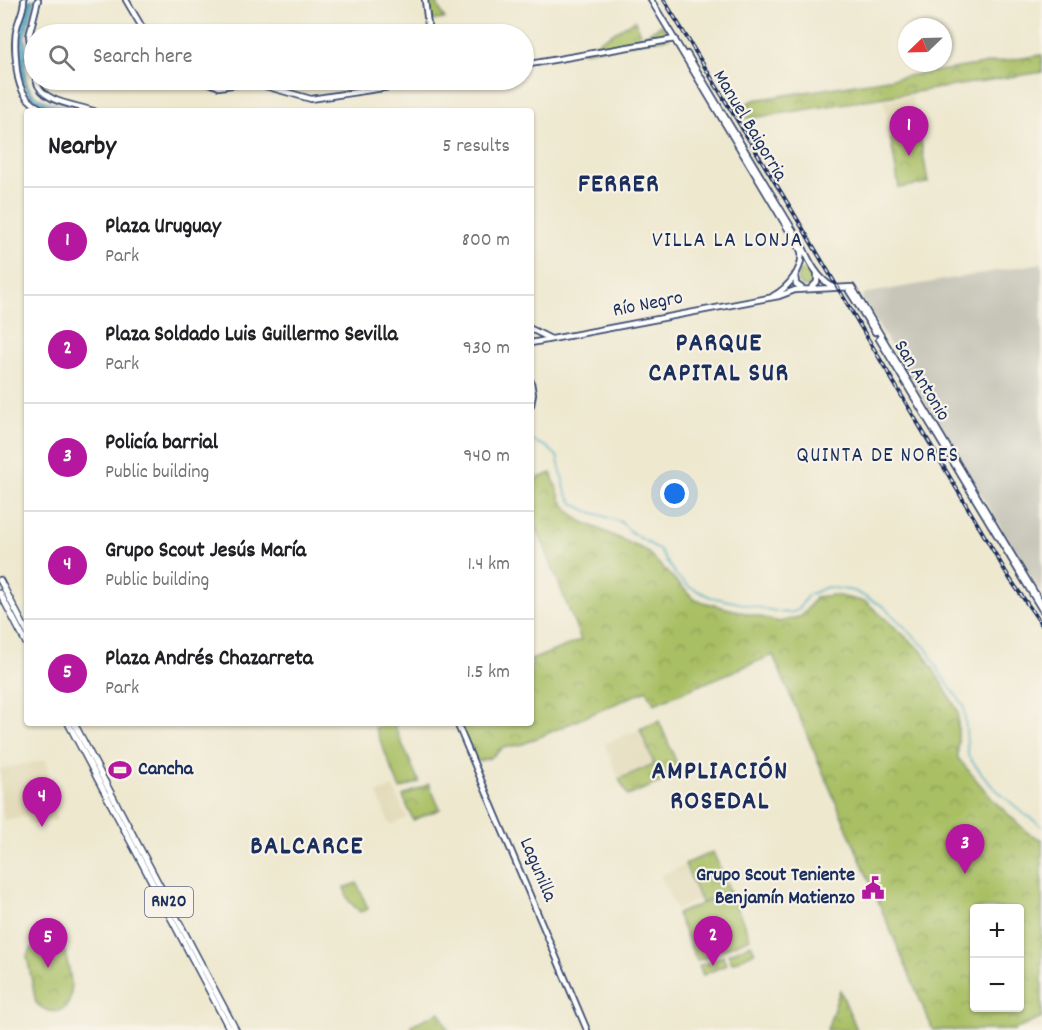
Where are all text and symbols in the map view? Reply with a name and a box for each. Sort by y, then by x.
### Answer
north arrow [898,18,952,72]
search box [24,24,534,90]
icon: search [45,41,78,74]
text: Search here [93,42,192,73]
street label: Manuel Baigorria [705,65,794,187]
pin: 1 [890,106,928,156]
text: Nearby [48,129,116,166]
text: 5 results [442,133,510,161]
district label: FERRER [578,167,660,204]
text: Plaza Uruguay [105,212,221,243]
district label: VILLA LA LONJA [652,226,804,257]
text: 1 [65,227,70,255]
text: 800 m [462,227,510,255]
text: Park [105,243,139,271]
street label: Río Negro [611,284,685,325]
text: Plaza Soldado Luis Guillermo Sevilla [105,320,398,351]
district label: PARQUE CAPITAL SUR [648,326,790,393]
text: 2 [63,335,72,363]
text: 930 m [463,335,510,363]
street label: San Antonio [886,335,956,427]
text: Park [105,351,139,379]
text: Policía barrial [105,428,218,459]
district label: QUINTA DE NORES [796,442,960,472]
text: 3 [63,443,72,471]
text: 940 m [463,443,510,471]
text: Public building [105,459,209,487]
your location [660,479,689,508]
text: Grupo Scout Jesús María [105,536,306,567]
text: 4 [63,551,72,579]
text: 1.4 km [467,551,510,579]
text: Public building [105,567,209,595]
text: Plaza Andrés Chazarreta [105,644,313,675]
text: 5 [63,659,72,687]
text: 1.5 km [467,659,510,687]
text: Park [105,675,139,703]
district label: AMPLIACIÓN ROSEDAL [651,754,789,821]
place label: Cancha [138,756,194,784]
sports icon: Cancha [107,757,133,783]
pin: 4 [22,778,62,827]
pin: 3 [946,824,984,874]
district label: BALCARCE [250,829,364,866]
street label: Lagunilla [511,834,563,907]
place label: Grupo Scout Teniente Benjamín Matienzo [696,862,855,913]
public building icon: Grupo Scout Teniente Benjamín Matienzo [860,875,886,901]
road number: RN20 [145,887,193,917]
map controls [970,904,1024,1012]
button: + [970,904,1024,958]
pin: 2 [694,916,732,966]
pin: 5 [28,918,68,968]
button: − [970,958,1024,1012]

